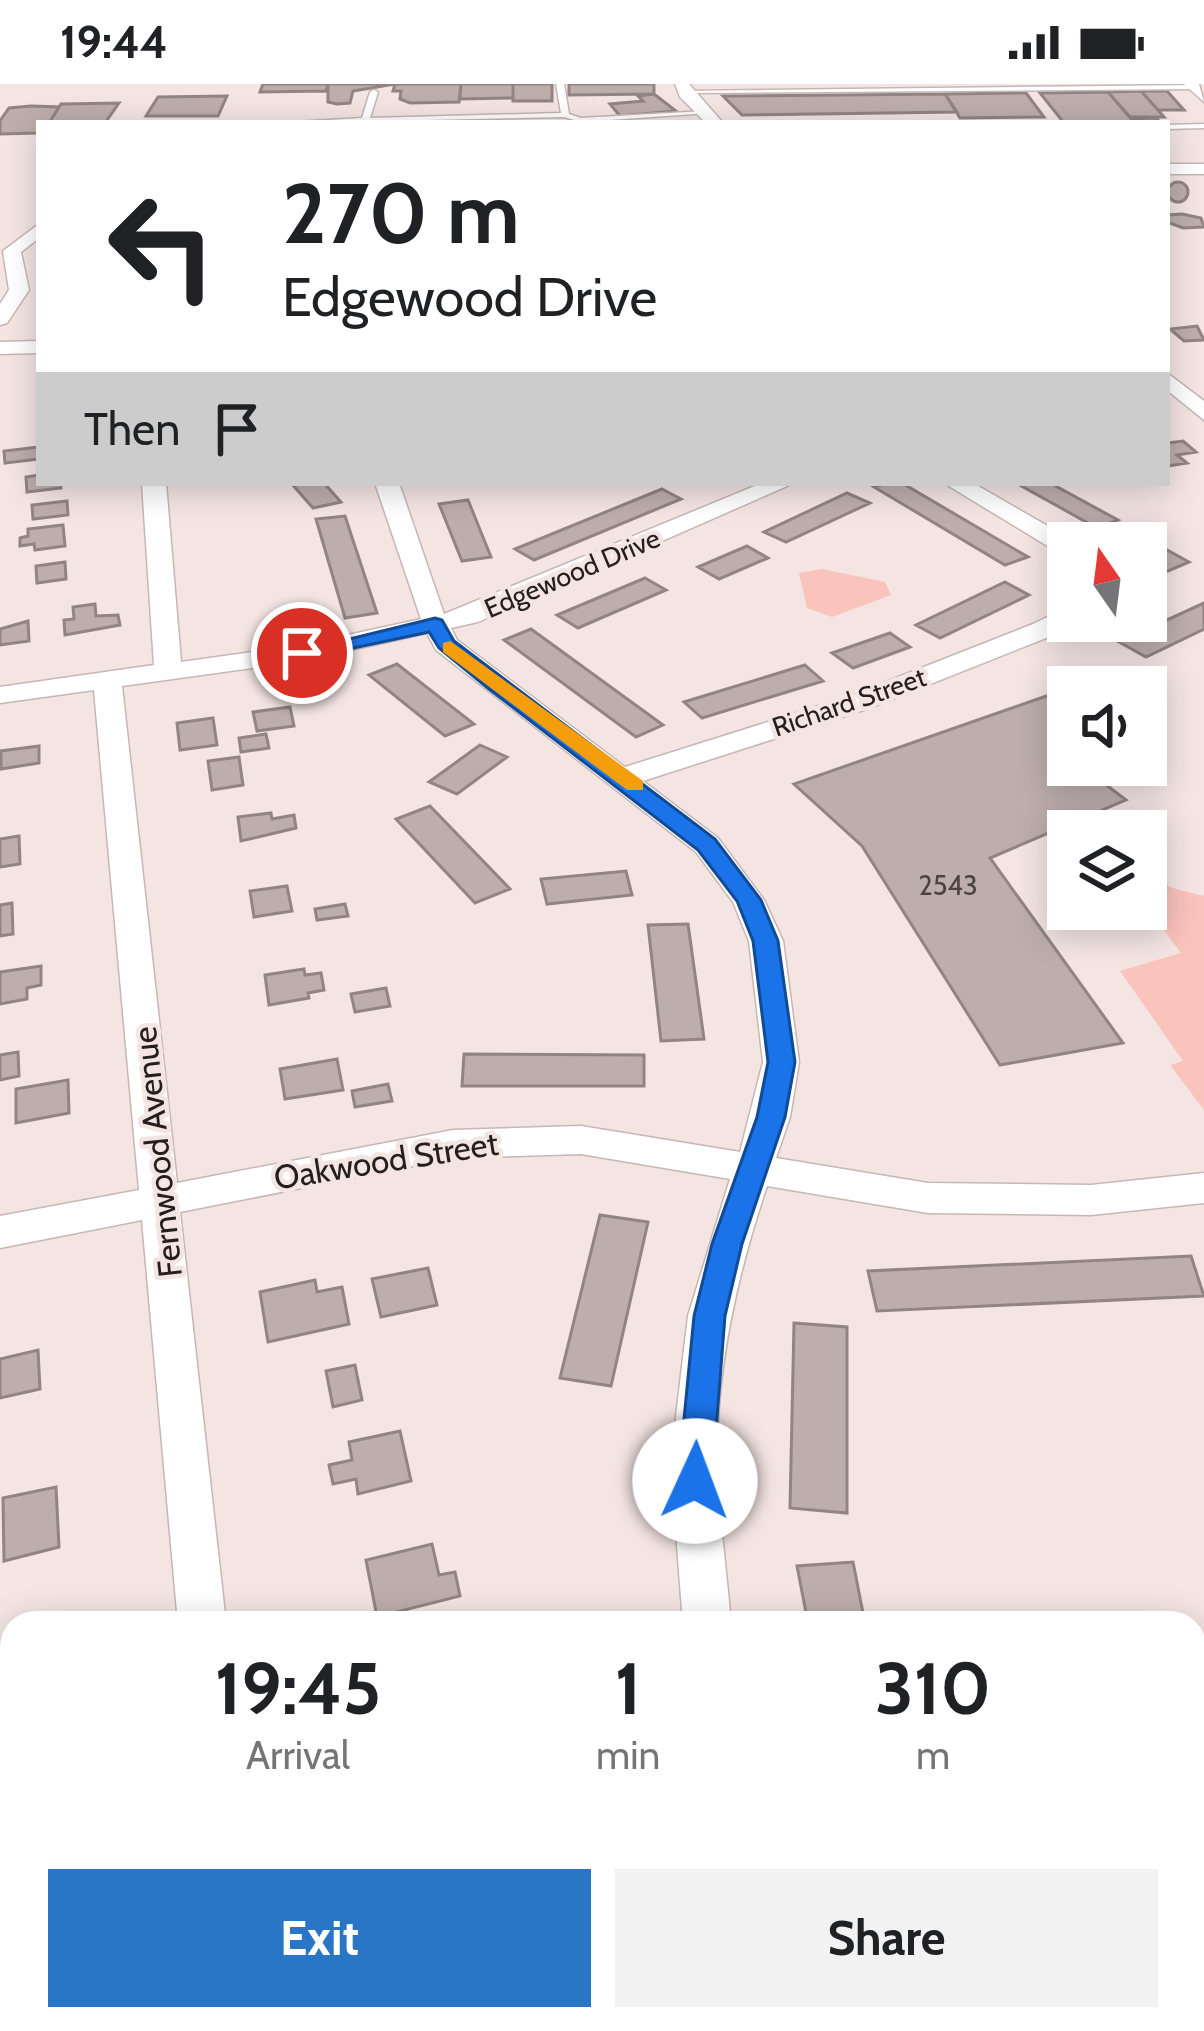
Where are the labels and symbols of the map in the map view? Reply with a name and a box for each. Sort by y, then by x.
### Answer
street label: Edgewood Drive [479,521,665,625]
north arrow [1047,522,1167,642]
pin [251,602,353,704]
street label: Richard Street [768,660,930,744]
house number: 2543 [919,869,977,902]
street label: Fernwood Avenue [124,1025,190,1279]
street label: Oakwood Street [271,1123,501,1197]
position arrow [632,1418,758,1544]

